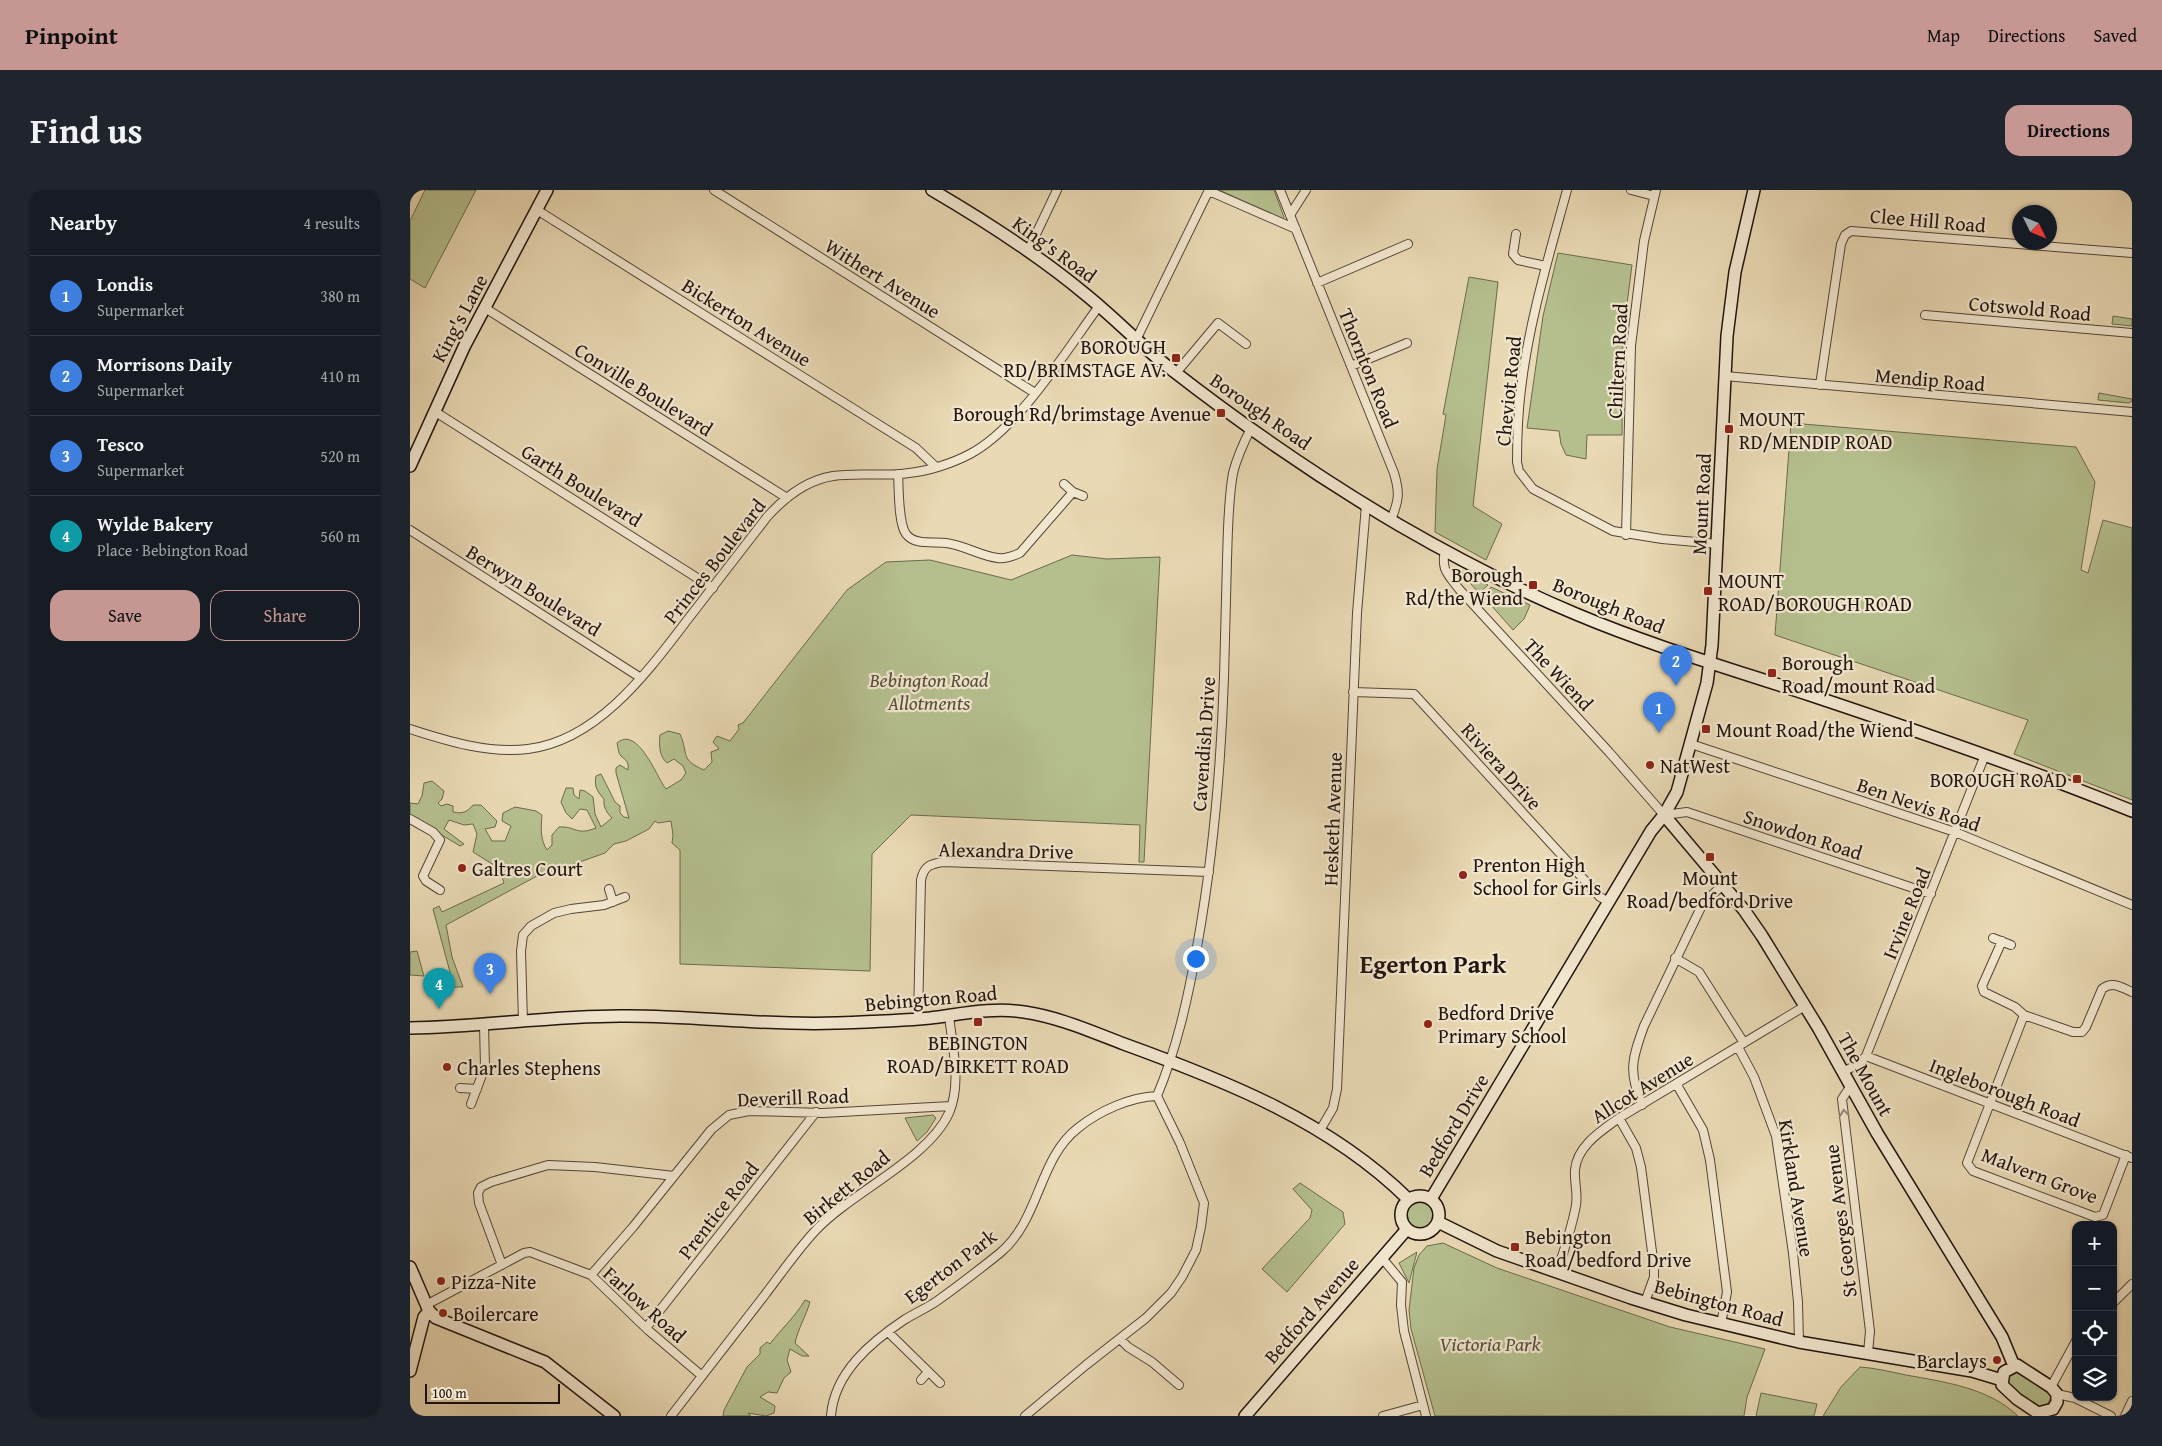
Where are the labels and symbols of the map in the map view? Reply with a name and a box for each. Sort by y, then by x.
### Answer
street label: Clee Hill Road [1869,200,1987,240]
north arrow [2012,205,2057,250]
street label: King's Road [1007,208,1103,290]
street label: Withert Avenue [820,231,946,325]
street label: King's Lane [424,269,494,367]
street label: Bickerton Avenue [677,271,817,373]
street label: Cotswold Road [1968,288,2093,328]
street label: Chiltern Road [1599,302,1635,419]
street label: Thornton Road [1332,304,1406,433]
place label: BOROUGH RD/BRIMSTAGE AV. [1004,332,1166,384]
street label: Cheviot Road [1488,334,1528,448]
street label: Conville Boulevard [569,335,719,443]
marker: BOROUGH RD/BRIMSTAGE AV. [1170,352,1182,364]
street label: Mendip Road [1874,360,1987,398]
street label: Borough Road [1204,365,1318,457]
place label: Borough Rd/brimstage Avenue [953,399,1211,428]
place label: MOUNT RD/MENDIP ROAD [1739,404,1893,456]
marker: Borough Rd/brimstage Avenue [1215,407,1227,419]
marker: MOUNT RD/MENDIP ROAD [1723,423,1735,435]
street label: Garth Boulevard [516,436,648,534]
street label: Mount Road [1684,452,1718,556]
street label: Princes Boulevard [656,492,772,630]
street label: Berwyn Boulevard [461,537,607,643]
place label: Borough Rd/the Wiend [1405,560,1523,612]
place label: MOUNT ROAD/BOROUGH ROAD [1718,566,1912,618]
street label: Borough Road [1549,569,1669,641]
marker: Borough Rd/the Wiend [1527,579,1539,591]
marker: MOUNT ROAD/BOROUGH ROAD [1702,585,1714,597]
street label: The Wiend [1518,631,1601,717]
pin: 2 [1660,645,1692,686]
place label: Borough Road/mount Road [1782,648,1936,700]
park label: Bebington Road Allotments [868,665,989,717]
marker: Borough Road/mount Road [1766,667,1778,679]
street label: Cavendish Drive [1184,676,1222,812]
pin: 1 [1643,692,1675,733]
place label: Mount Road/the Wiend [1716,715,1914,744]
street label: Riviera Drive [1455,716,1549,816]
marker: Mount Road/the Wiend [1700,723,1712,735]
place label: NatWest [1660,751,1730,780]
street label: Hesketh Avenue [1315,752,1349,886]
marker: NatWest [1644,759,1656,771]
place label: BOROUGH ROAD [1930,765,2067,794]
street label: Ben Nevis Road [1853,769,1985,839]
marker: BOROUGH ROAD [2071,773,2083,785]
street label: Snowdon Road [1740,801,1866,867]
street label: Alexandra Drive [938,834,1074,866]
place label: Prenton High School for Girls [1473,850,1602,902]
marker: Mount Road/bedford Drive [1704,851,1716,863]
place label: Galtres Court [472,854,583,883]
marker: Galtres Court [456,862,468,874]
street label: Irvine Road [1874,862,1938,963]
place label: Mount Road/bedford Drive [1627,863,1793,915]
marker: Prenton High School for Girls [1457,869,1469,881]
your location [1183,946,1209,972]
district label: Egerton Park [1360,946,1507,982]
pin: 3 [474,953,506,994]
pin: 4 [423,968,455,1009]
street label: Bebington Road [864,978,999,1018]
place label: Bedford Drive Primary School [1438,998,1567,1050]
marker: BEBINGTON ROAD/BIRKETT ROAD [972,1016,984,1028]
marker: Bedford Drive Primary School [1422,1018,1434,1030]
street label: The Mount [1831,1027,1901,1121]
place label: BEBINGTON ROAD/BIRKETT ROAD [887,1028,1069,1080]
street label: Allcot Avenue [1585,1044,1699,1130]
street label: Ingleborough Road [1925,1050,2085,1134]
place label: Charles Stephens [457,1053,601,1082]
marker: Charles Stephens [441,1061,453,1073]
street label: Bedford Drive [1411,1068,1495,1182]
street label: Deverill Road [737,1081,850,1113]
one-way arrow [1839,1109,1850,1117]
street label: Kirkland Avenue [1772,1117,1822,1259]
street label: Malvern Grove [1978,1139,2102,1211]
street label: Birkett Road [796,1143,896,1231]
street label: St Georges Avenue [1816,1143,1864,1299]
street label: Prentice Road [671,1155,765,1265]
street label: Egerton Park [898,1221,1003,1310]
place label: Bebington Road/bedford Drive [1525,1222,1691,1274]
marker: Bebington Road/bedford Drive [1509,1241,1521,1253]
street label: Bedford Avenue [1257,1250,1365,1370]
street label: Farlow Road [597,1259,693,1349]
place label: Pizza-Nite [451,1267,536,1296]
street label: Bebington Road [1651,1271,1787,1333]
marker: Pizza-Nite [435,1275,447,1287]
place label: Boilercare [453,1299,539,1328]
marker: Boilercare [437,1307,449,1319]
park label: Victoria Park [1439,1329,1542,1358]
place label: Barclays [1917,1346,1987,1375]
marker: Barclays [1991,1354,2003,1366]
scale bar [425,1381,560,1404]

